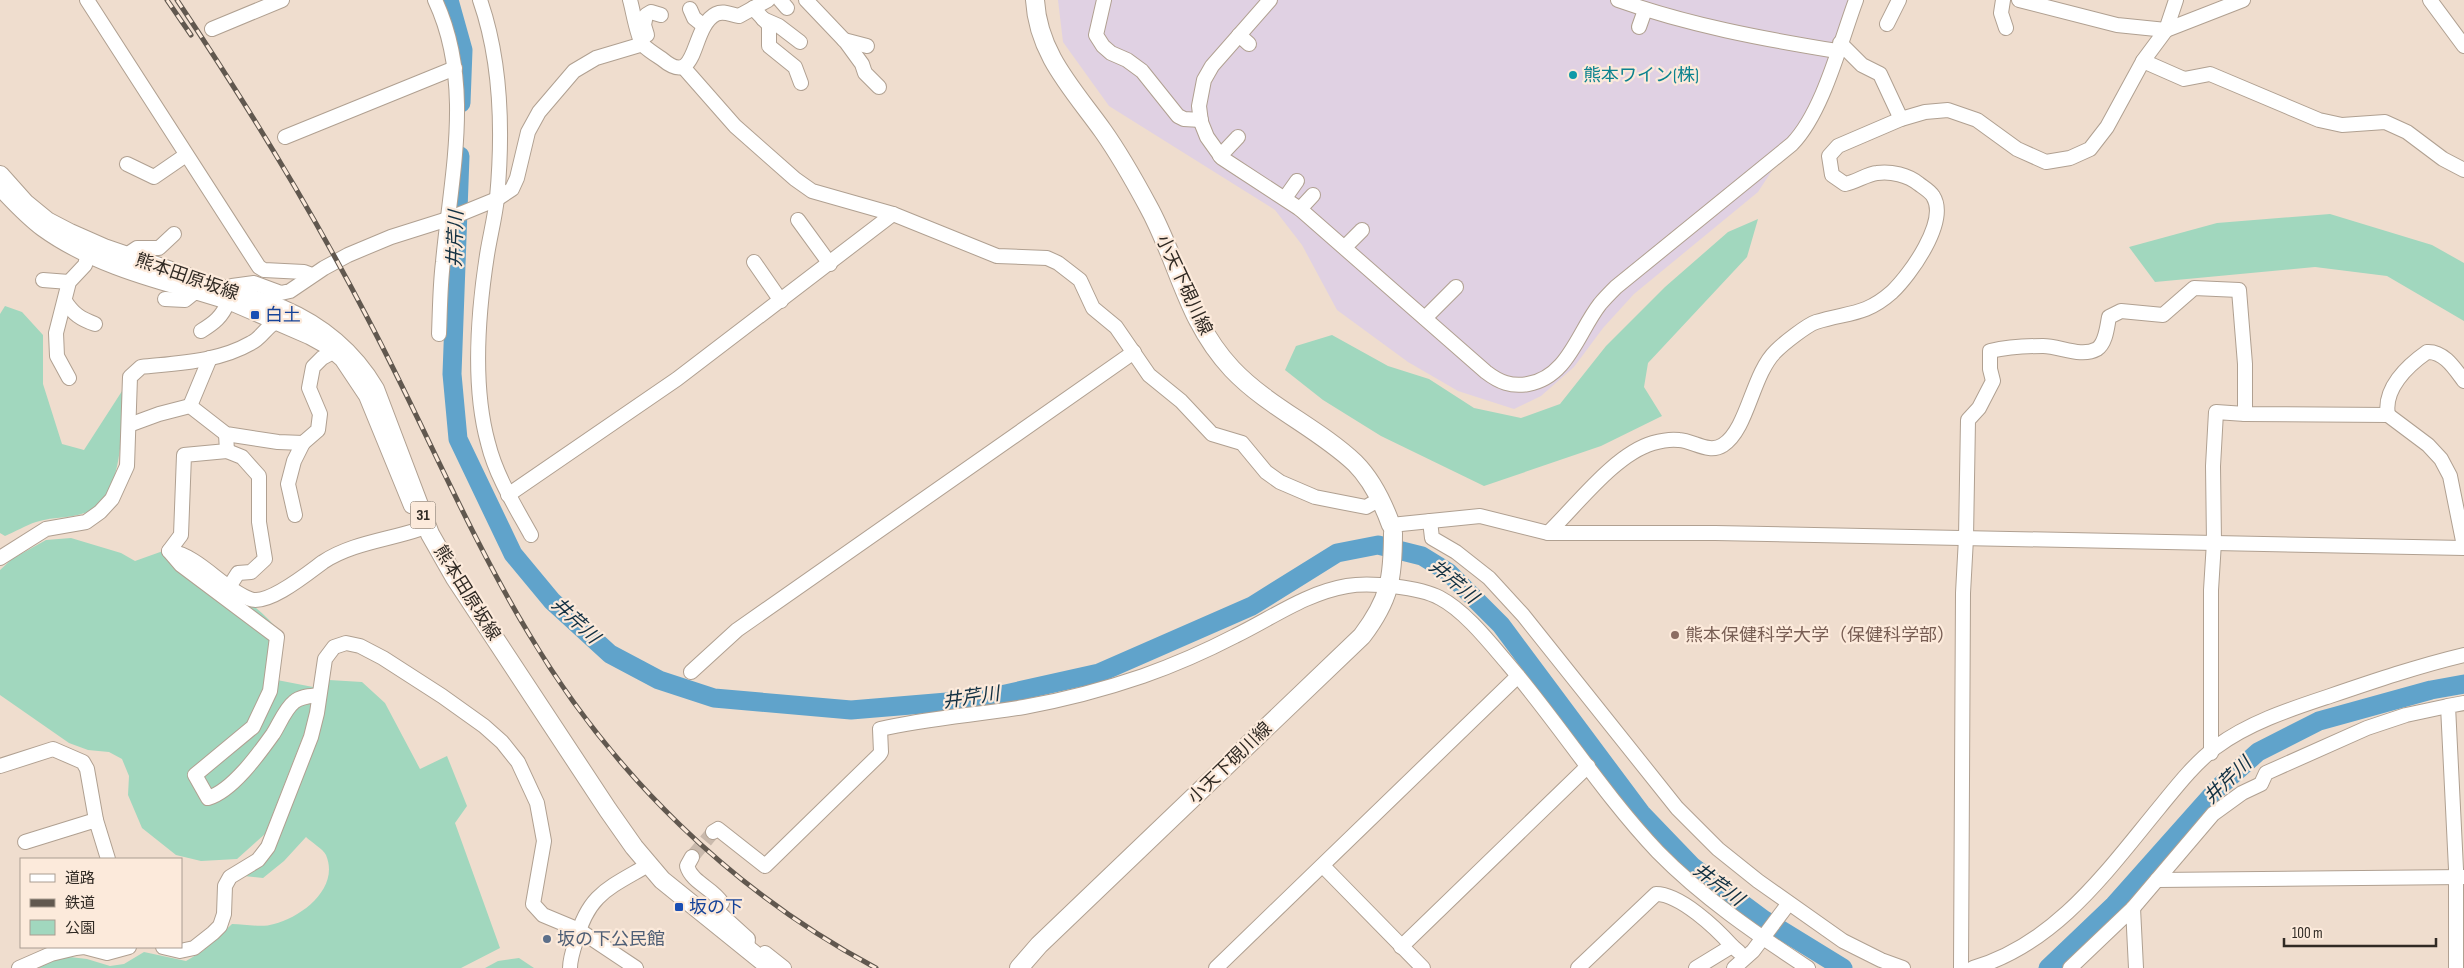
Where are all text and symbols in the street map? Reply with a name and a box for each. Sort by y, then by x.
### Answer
place label: 熊本ワイン(株) [1583,65,1699,86]
marker: 熊本ワイン(株) [1567,69,1579,81]
water label: 井芹川 [444,208,469,268]
street label: 小天下硯川線 [1152,232,1216,338]
street label: 熊本田原坂線 [133,249,241,305]
place label: 白土 [265,305,301,326]
marker: 白土 [249,309,261,321]
road number: 31 [410,502,436,528]
street label: 熊本田原坂線 [429,542,505,644]
water label: 井芹川 [1424,555,1484,610]
water label: 井芹川 [546,593,605,650]
place label: 熊本保健科学大学（保健科学部） [1685,625,1955,646]
marker: 熊本保健科学大学（保健科学部） [1669,629,1681,641]
water label: 井芹川 [941,682,1003,713]
street label: 小天下硯川線 [1184,718,1276,808]
water label: 井芹川 [2200,752,2258,809]
legend [20,858,182,948]
water label: 井芹川 [1688,859,1749,913]
text: 道路 [65,869,95,888]
text: 鉄道 [65,894,95,913]
place label: 坂の下 [689,897,743,918]
marker: 坂の下 [673,901,685,913]
scale bar [2284,916,2436,948]
text: 公園 [65,919,95,938]
text: 100 m [2292,924,2323,943]
place label: 坂の下公民館 [557,929,665,950]
marker: 坂の下公民館 [541,933,553,945]

